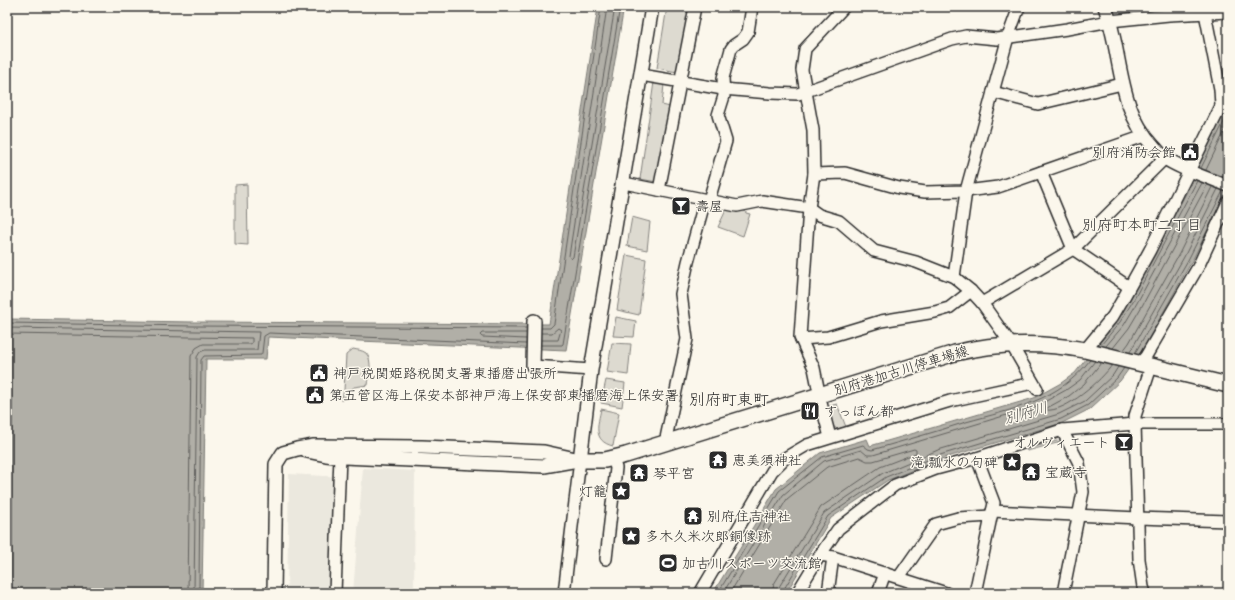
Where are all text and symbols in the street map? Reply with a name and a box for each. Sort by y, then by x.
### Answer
public building icon: 別府消防会館 [1179,141,1201,163]
place label: 別府消防会館 [1092,143,1176,164]
bar icon: 壽屋 [670,195,692,217]
place label: 壽屋 [695,197,723,218]
district label: 別府町本町二丁目 [1082,215,1202,237]
street label: 別府港加古川停車場線 [831,341,971,402]
public building icon: 神戸税関姫路税関支署東播磨出張所 [308,362,330,384]
place label: 神戸税関姫路税関支署東播磨出張所 [333,364,557,385]
public building icon: 第五管区海上保安本部神戸海上保安部東播磨海上保安署 [304,384,326,406]
place label: 第五管区海上保安本部神戸海上保安部東播磨海上保安署 [329,386,679,407]
district label: 別府町東町 [689,389,769,413]
water label: 別府川 [1002,397,1051,431]
restaurant icon: すっぽん都 [799,400,821,422]
place label: すっぽん都 [824,402,894,423]
bar icon: オルヴィエート [1113,431,1135,453]
place label: オルヴィエート [1013,433,1110,454]
temple icon: 恵美須神社 [707,449,729,471]
place label: 恵美須神社 [732,451,802,472]
place icon: 滝 瓢水の句碑 [1001,451,1023,473]
place label: 滝 瓢水の句碑 [911,453,998,474]
temple icon: 宝蔵寺 [1020,461,1042,483]
temple icon: 琴平宮 [628,462,650,484]
place label: 宝蔵寺 [1045,463,1087,484]
place label: 琴平宮 [653,464,695,485]
place icon: 灯籠 [610,480,632,502]
place label: 灯籠 [579,482,607,503]
temple icon: 別府住吉神社 [682,505,704,527]
place label: 別府住吉神社 [707,507,791,528]
place icon: 多木久米次郎銅像跡 [620,525,642,547]
place label: 多木久米次郎銅像跡 [645,527,771,548]
sports icon: 加古川スポーツ交流館 [657,552,679,574]
place label: 加古川スポーツ交流館 [682,554,822,575]

